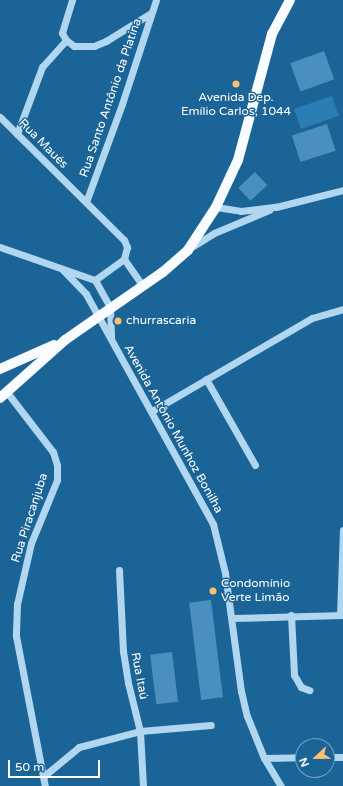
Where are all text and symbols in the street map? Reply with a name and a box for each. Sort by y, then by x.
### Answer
street label: Rua Santo Antônio da Platina [77,17,145,179]
marker: Avenida Dep. Emílio Carlos, 1044 [231,79,241,89]
place label: Avenida Dep. Emílio Carlos, 1044 [181,91,291,119]
street label: Rua Maués [15,116,71,172]
place label: churrascaria [126,314,196,328]
marker: churrascaria [113,316,123,326]
street label: Avenida Antônio Munhoz Bonilha [121,342,225,516]
street label: Rua Piracanjuba [9,471,51,565]
place label: Condomínio Verte Limão [221,577,290,605]
marker: Condomínio Verte Limão [208,586,218,596]
street label: Rua Itaú [127,651,151,701]
north arrow [295,738,335,778]
scale bar [10,752,102,778]
text: N [297,756,312,769]
text: 50 m [15,760,44,774]

